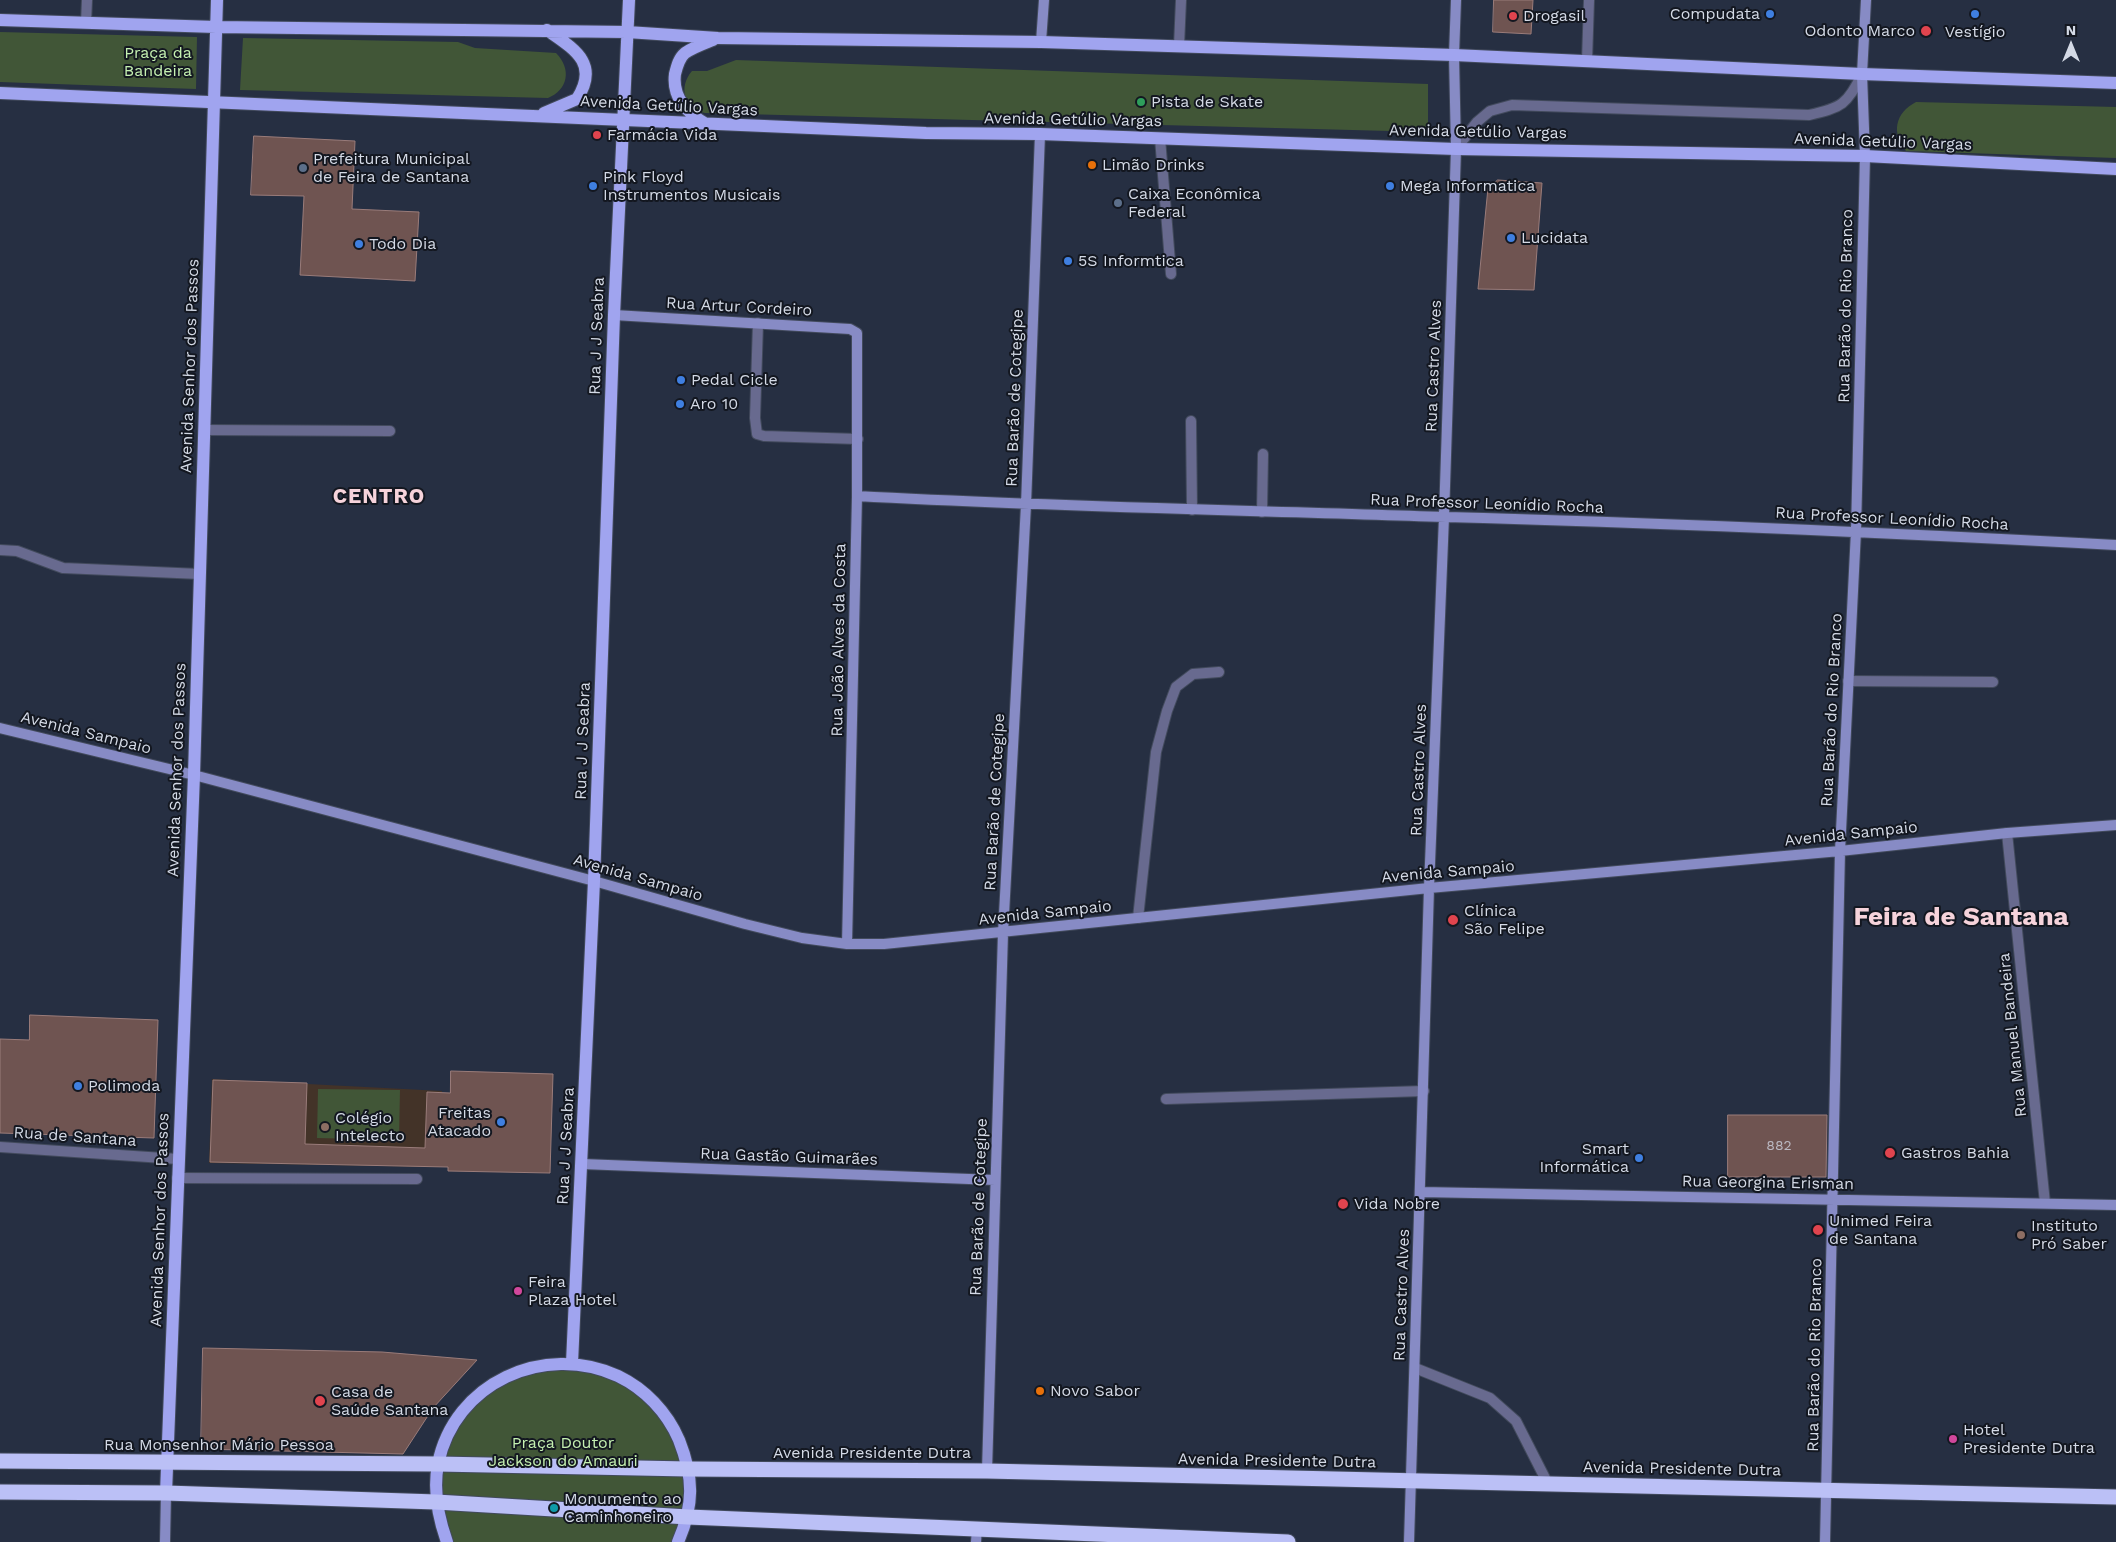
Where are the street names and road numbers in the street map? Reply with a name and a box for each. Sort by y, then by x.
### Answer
street label: Avenida Getúlio Vargas [579,92,759,120]
street label: Avenida Getúlio Vargas [984,109,1162,131]
street label: Avenida Getúlio Vargas [1389,121,1567,143]
street label: Avenida Getúlio Vargas [1794,129,1972,155]
street label: Rua Barão do Rio Branco [1835,209,1857,403]
street label: Avenida Senhor dos Passos [177,259,203,473]
street label: Rua J J Seabra [585,277,609,395]
street label: Rua Artur Cordeiro [665,294,813,320]
street label: Rua Castro Alves [1422,299,1446,433]
street label: Rua Barão de Cotegipe [1002,309,1028,487]
street label: Rua Professor Leonídio Rocha [1370,490,1604,518]
street label: Rua Professor Leonídio Rocha [1775,503,2009,535]
street label: Rua João Alves da Costa [828,543,850,737]
street label: Rua Barão do Rio Branco [1817,613,1847,807]
street label: Avenida Senhor dos Passos [164,663,190,877]
street label: Rua J J Seabra [571,682,595,800]
street label: Rua Castro Alves [1407,703,1431,837]
street label: Avenida Sampaio [19,708,153,758]
street label: Rua Barão de Cotegipe [981,713,1009,891]
street label: Avenida Sampaio [1784,817,1918,851]
street label: Avenida Sampaio [571,850,705,906]
street label: Avenida Sampaio [1381,857,1515,887]
street label: Avenida Sampaio [978,896,1112,930]
street label: Rua Manuel Bandeira [1995,952,2031,1118]
street label: Rua J J Seabra [553,1087,579,1205]
street label: Avenida Senhor dos Passos [147,1113,173,1327]
street label: Rua Barão de Cotegipe [966,1118,992,1296]
street label: Rua de Santana [13,1123,137,1151]
street label: Rua Gastão Guimarães [700,1144,878,1170]
street label: Rua Georgina Erisman [1682,1172,1854,1194]
street label: Rua Castro Alves [1390,1228,1414,1362]
street label: Rua Barão do Rio Branco [1804,1258,1826,1452]
street label: Rua Monsenhor Mário Pessoa [104,1435,334,1455]
street label: Avenida Presidente Dutra [773,1443,971,1463]
street label: Avenida Presidente Dutra [1178,1450,1376,1472]
street label: Avenida Presidente Dutra [1583,1458,1781,1480]

